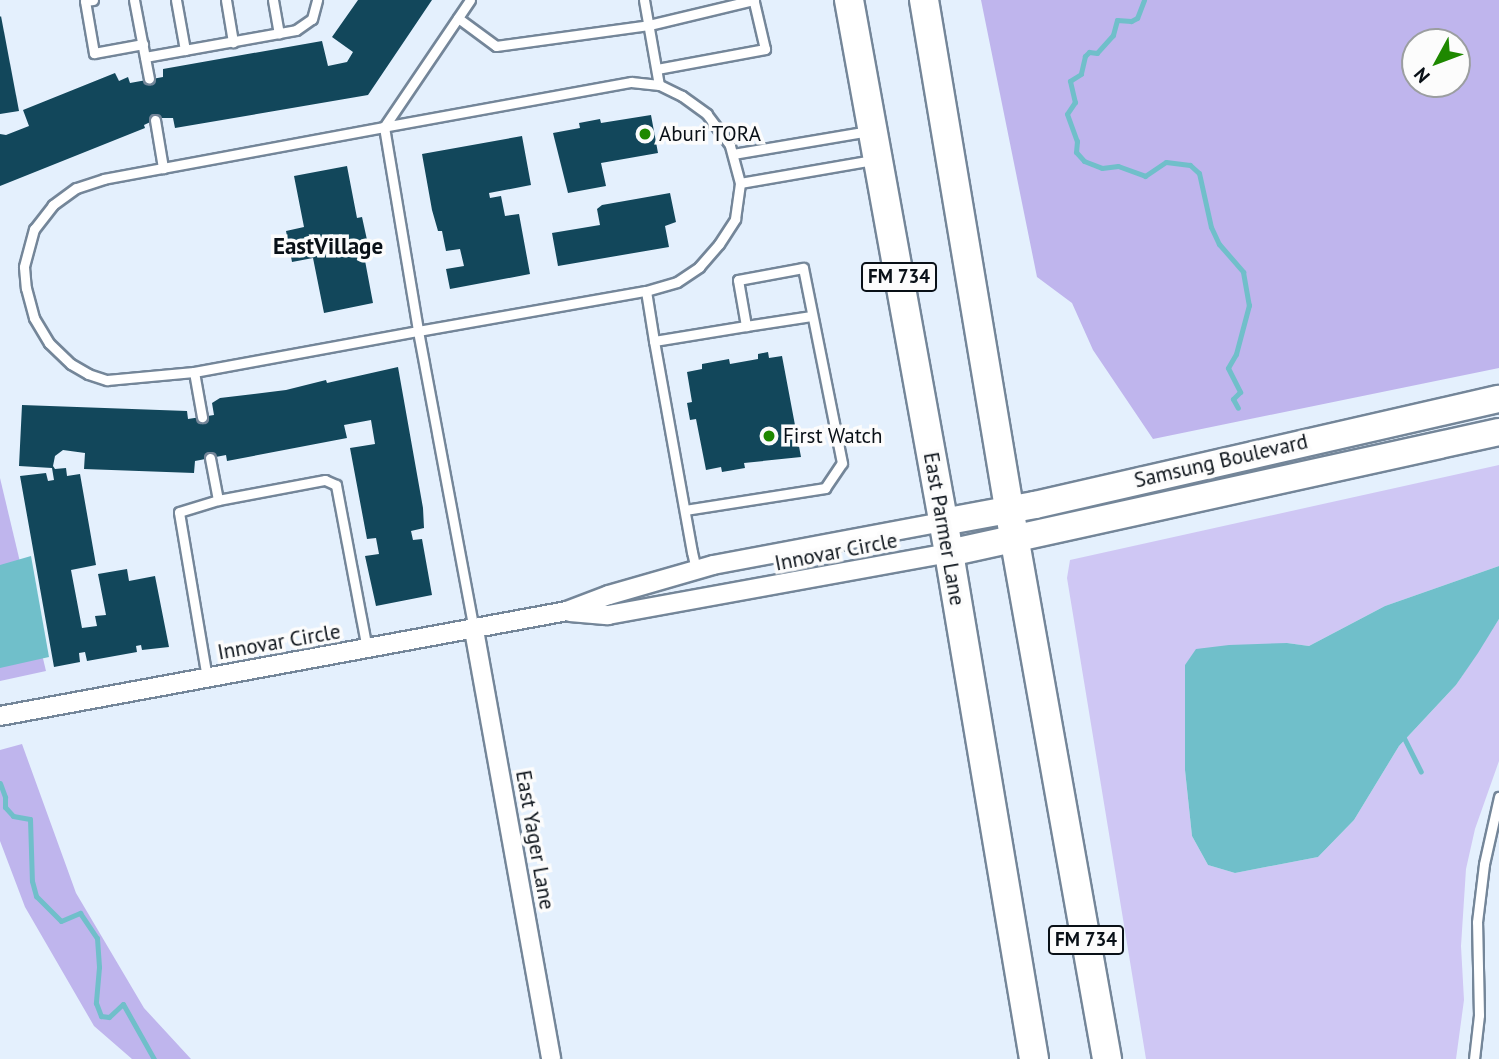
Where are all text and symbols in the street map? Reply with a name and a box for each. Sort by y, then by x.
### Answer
north arrow [1401,28,1471,98]
text: N [1409,63,1435,88]
place label: Aburi TORA [659,121,762,147]
marker: Aburi TORA [637,126,653,142]
district label: EastVillage [273,232,383,260]
road number: FM 734 [860,262,937,292]
place label: First Watch [783,423,883,449]
marker: First Watch [761,428,777,444]
street label: Samsung Boulevard [1132,429,1310,493]
street label: East Parmer Lane [918,450,970,608]
street label: Innovar Circle [773,528,899,576]
street label: Innovar Circle [216,619,342,665]
street label: East Yager Lane [510,768,560,912]
road number: FM 734 [1048,924,1124,956]

